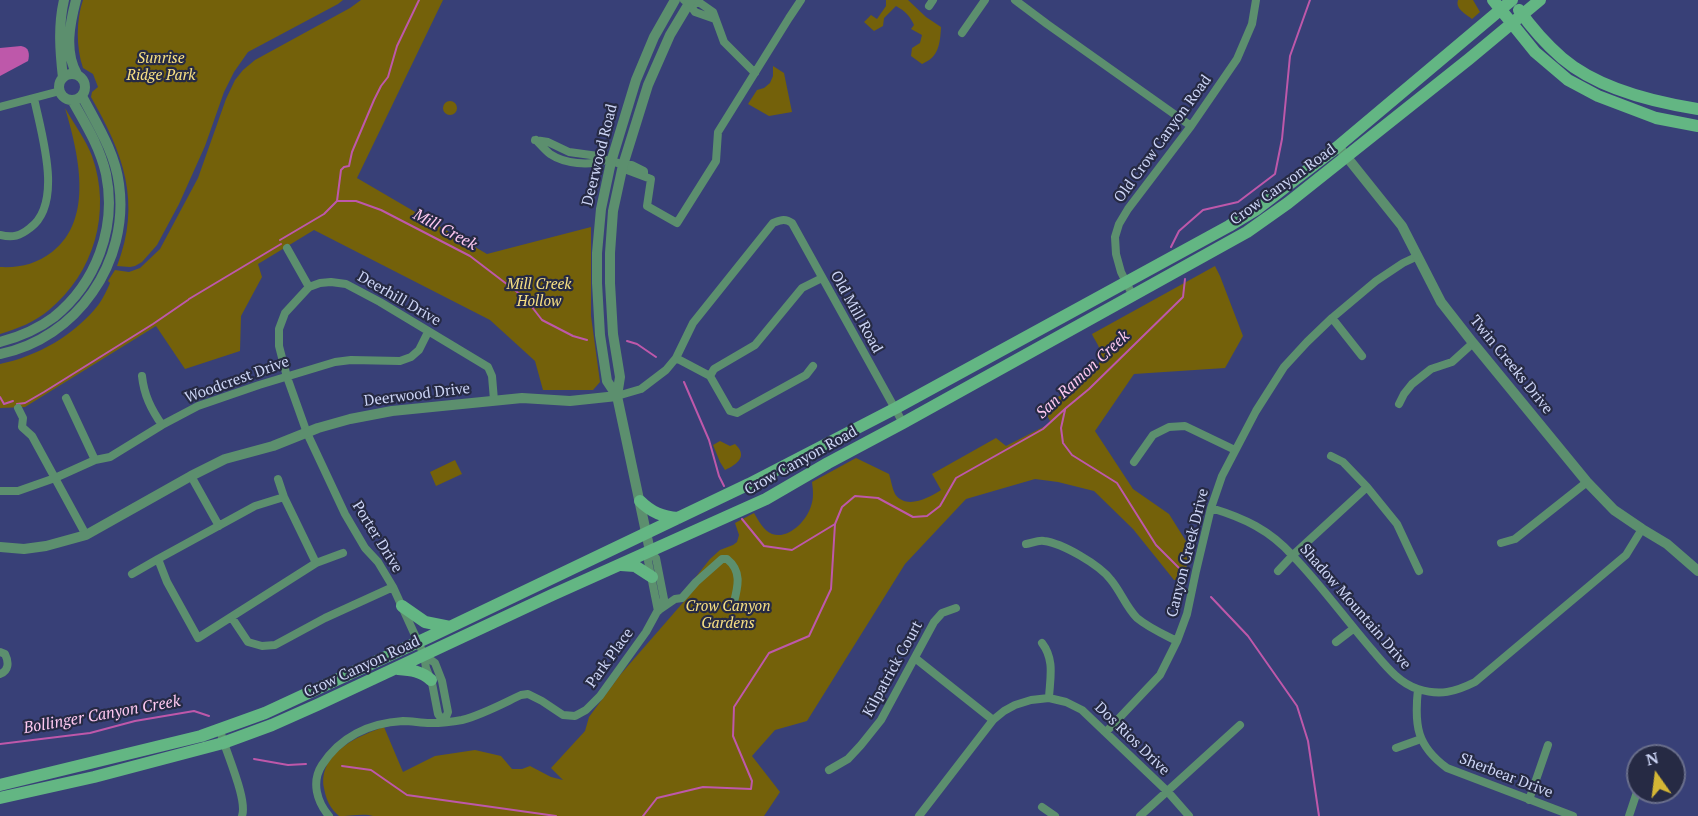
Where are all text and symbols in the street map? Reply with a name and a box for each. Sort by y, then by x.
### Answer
park label: Sunrise Ridge Park [127,50,195,85]
street label: Old Crow Canyon Road [1111,72,1215,206]
street label: Deerwood Road [579,102,621,208]
street label: Crow Canyon Road [1227,141,1339,229]
water label: Mill Creek [410,205,480,255]
street label: Deerhill Drive [354,268,444,330]
street label: Old Mill Road [826,268,886,356]
park label: Mill Creek Hollow [506,276,572,311]
street label: Twin Creeks Drive [1466,312,1556,418]
water label: San Ramon Creek [1032,327,1134,423]
street label: Woodcrest Drive [182,353,292,407]
street label: Deerwood Drive [363,380,471,410]
street label: Crow Canyon Road [742,423,860,499]
street label: Canyon Creek Drive [1163,487,1213,619]
street label: Porter Drive [348,498,406,576]
street label: Shadow Mountain Drive [1296,541,1414,673]
park label: Crow Canyon Gardens [685,598,771,633]
street label: Kilpatrick Court [859,618,927,720]
street label: Park Place [582,625,638,691]
street label: Crow Canyon Road [301,632,423,702]
water label: Bollinger Canyon Creek [22,692,182,738]
street label: Dos Rios Drive [1091,699,1173,779]
north arrow [1626,744,1686,804]
text: N [1644,746,1661,771]
street label: Sherbear Drive [1457,750,1555,802]

